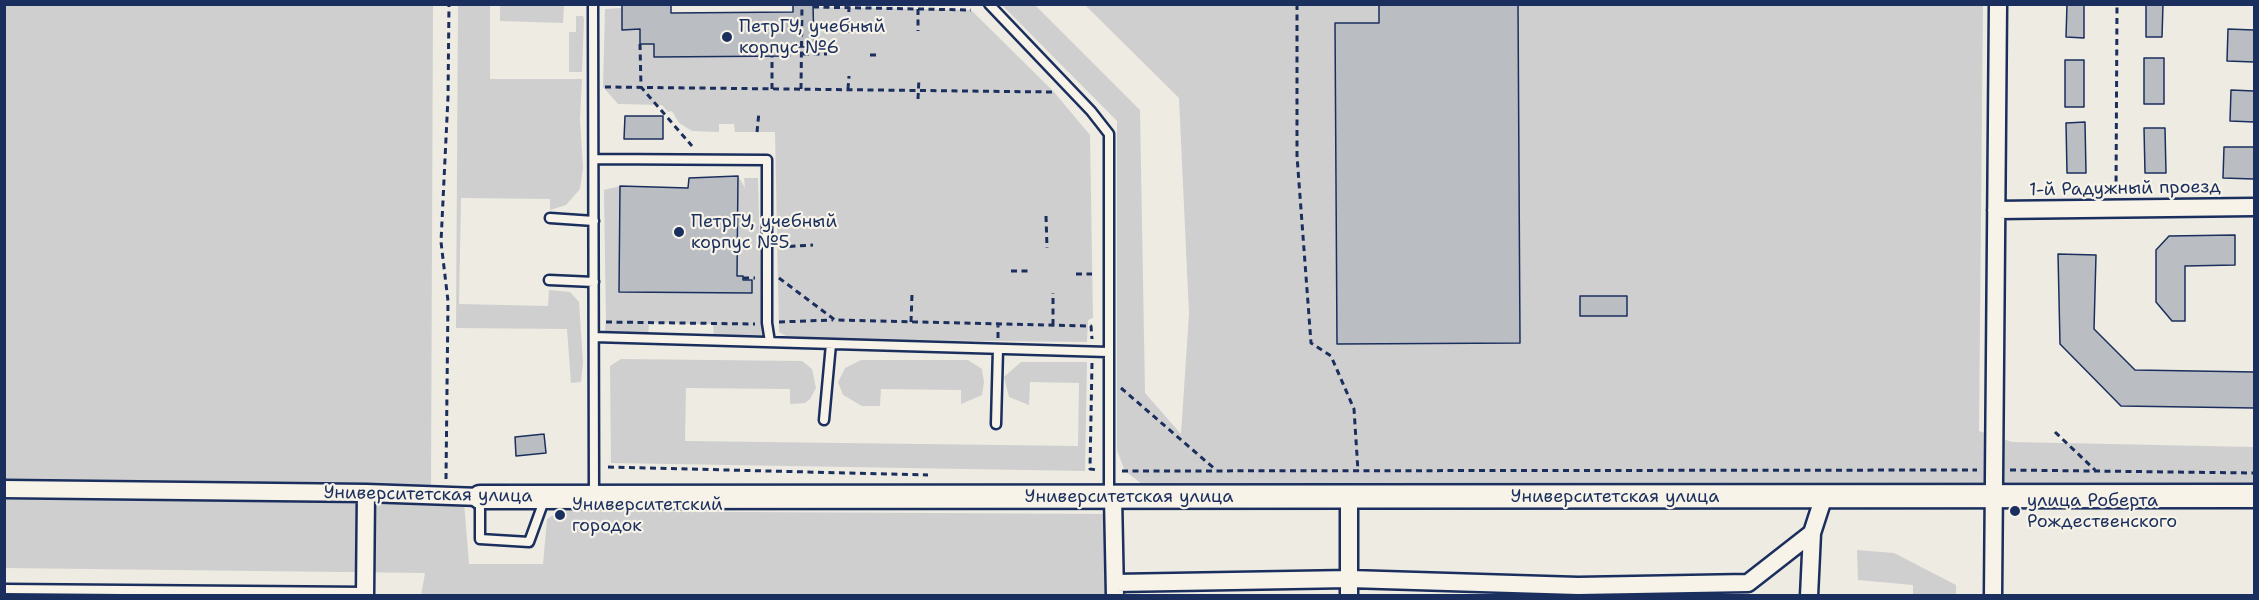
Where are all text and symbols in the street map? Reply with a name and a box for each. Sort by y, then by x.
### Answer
place label: ПетрГУ, учебный корпус №6 [739,16,885,58]
marker: ПетрГУ, учебный корпус №6 [720,30,734,44]
street label: 1-й Радужный проезд [2029,177,2221,201]
place label: ПетрГУ, учебный корпус №5 [691,211,837,254]
marker: ПетрГУ, учебный корпус №5 [672,225,686,239]
street label: Университетская улица [323,482,533,508]
street label: Университетская улица [1025,486,1233,508]
street label: Университетская улица [1511,486,1719,508]
place label: улица Роберта Рождественского [2027,490,2177,532]
place label: Университетский городок [572,494,723,536]
marker: улица Роберта Рождественского [2008,504,2022,518]
marker: Университетский городок [553,508,567,522]

